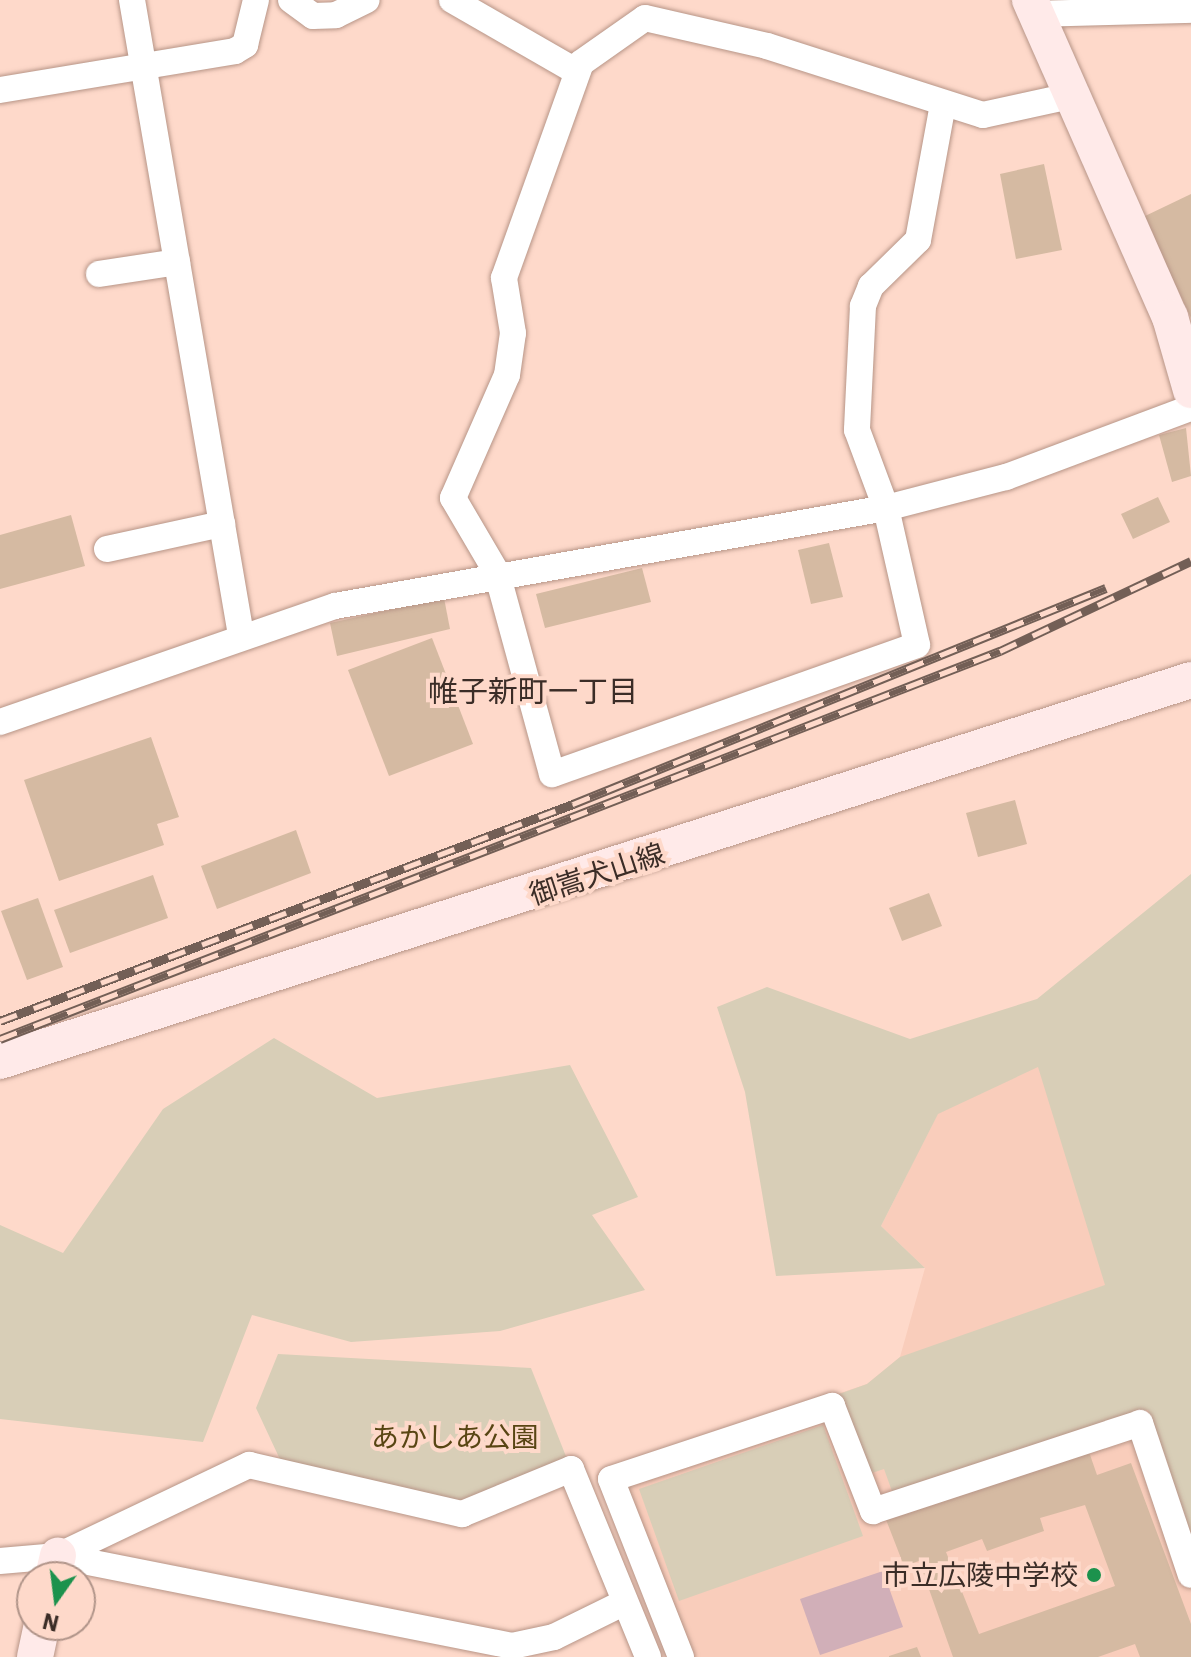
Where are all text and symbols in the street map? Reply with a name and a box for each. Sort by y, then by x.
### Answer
district label: 帷子新町一丁目 [428,673,638,709]
street label: 御嵩犬山線 [525,836,669,912]
park label: あかしあ公園 [371,1420,539,1454]
place label: 市立広陵中学校 [882,1558,1078,1592]
north arrow [16,1561,96,1641]
marker: 市立広陵中学校 [1085,1566,1103,1584]
text: N [39,1607,62,1639]

